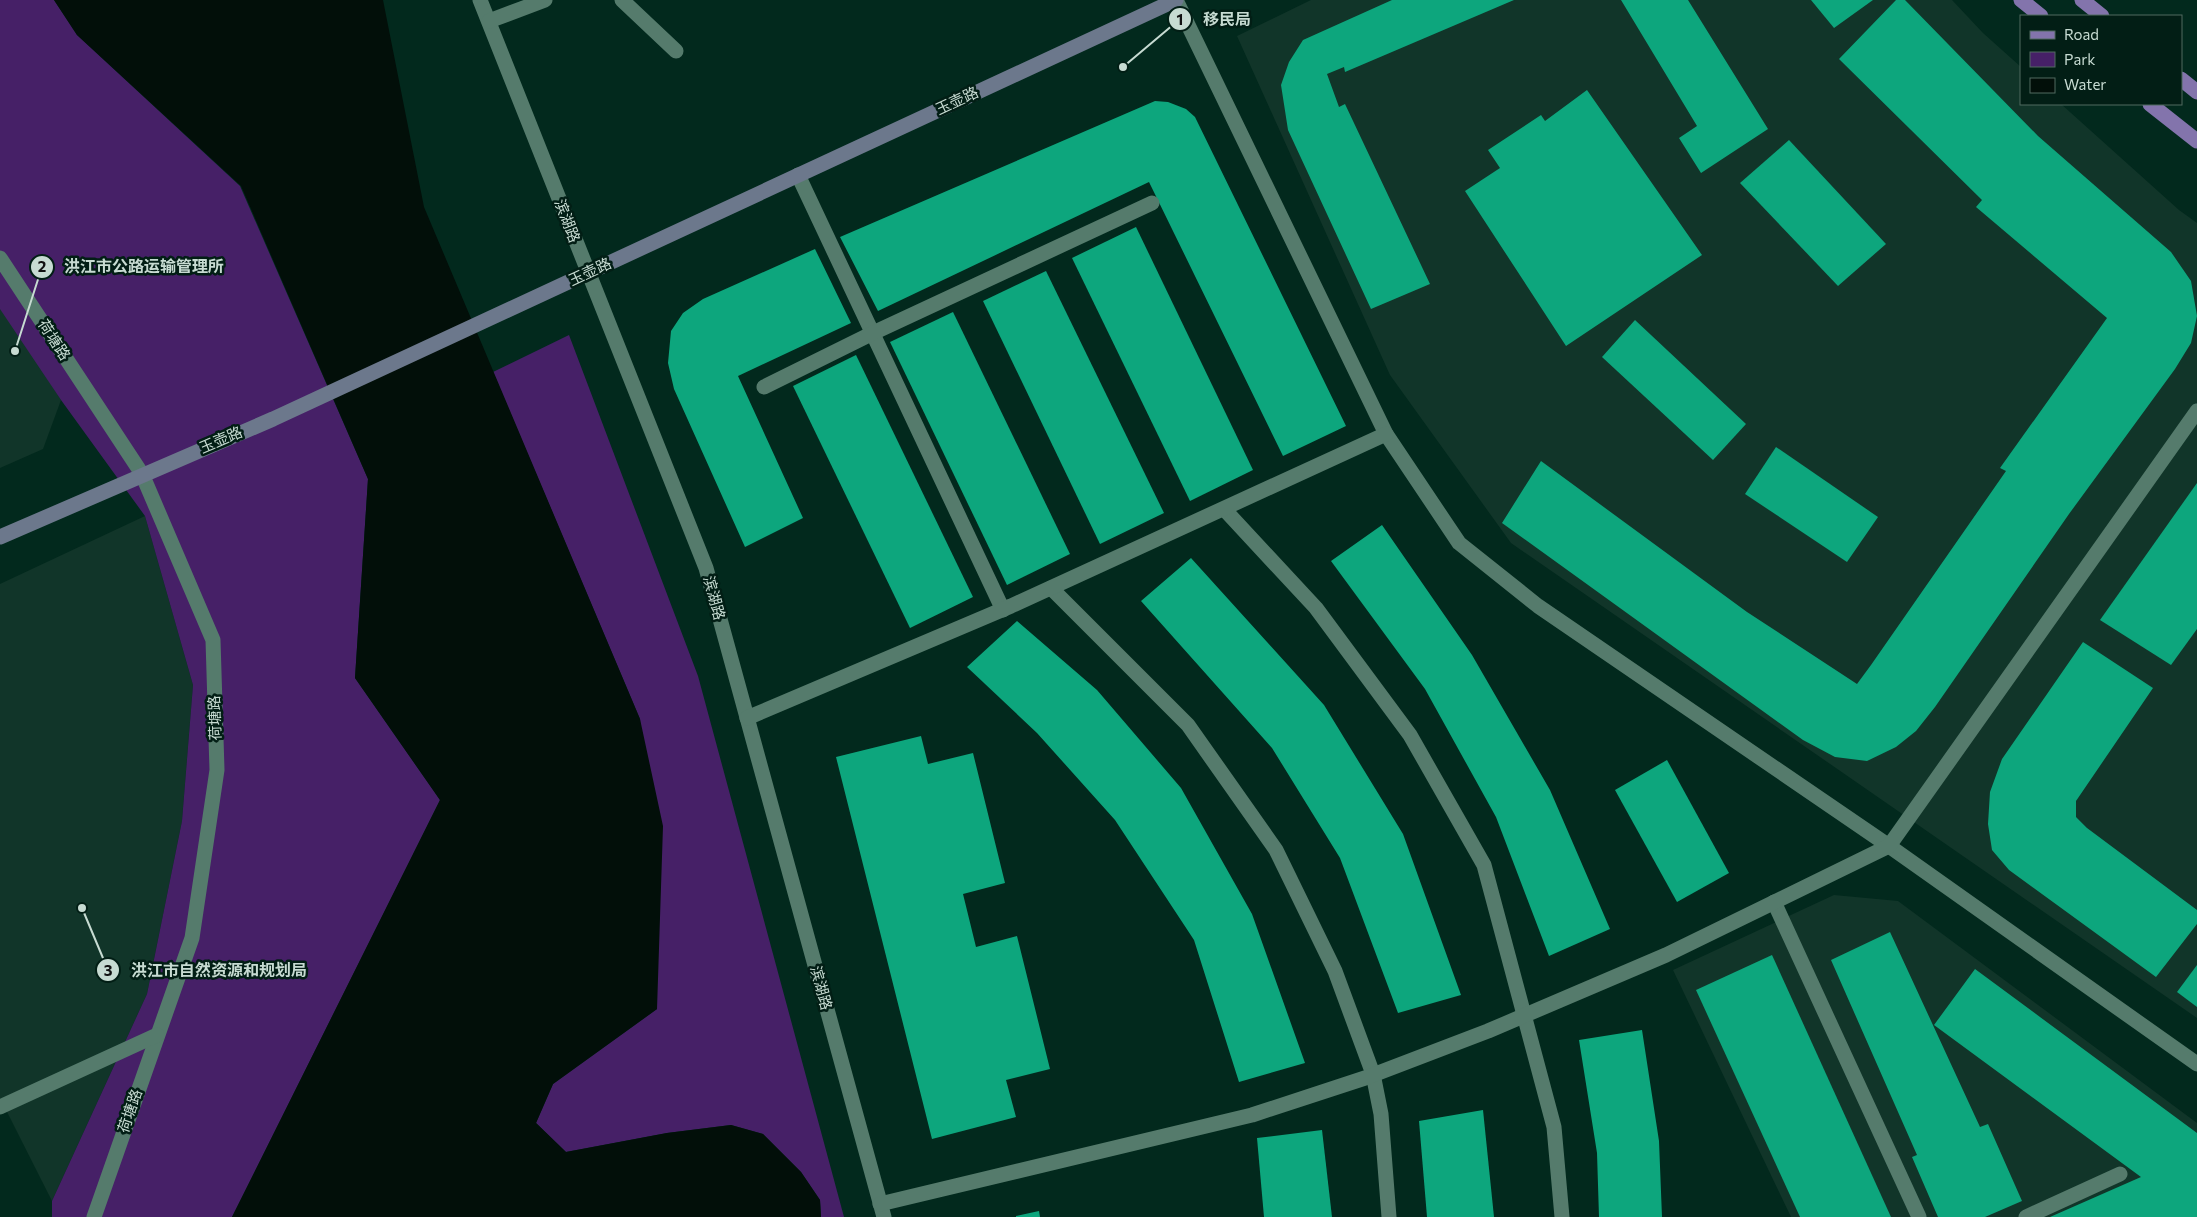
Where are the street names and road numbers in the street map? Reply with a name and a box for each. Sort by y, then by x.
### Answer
street label: 玉壶路 [932,82,981,118]
street label: 滨湖路 [551,196,584,245]
street label: 玉壶路 [565,253,614,289]
street label: 荷塘路 [35,316,75,363]
street label: 玉壶路 [196,422,245,456]
street label: 滨湖路 [700,574,729,622]
street label: 荷塘路 [204,695,224,741]
street label: 滨湖路 [807,964,836,1012]
street label: 荷塘路 [113,1086,145,1135]

